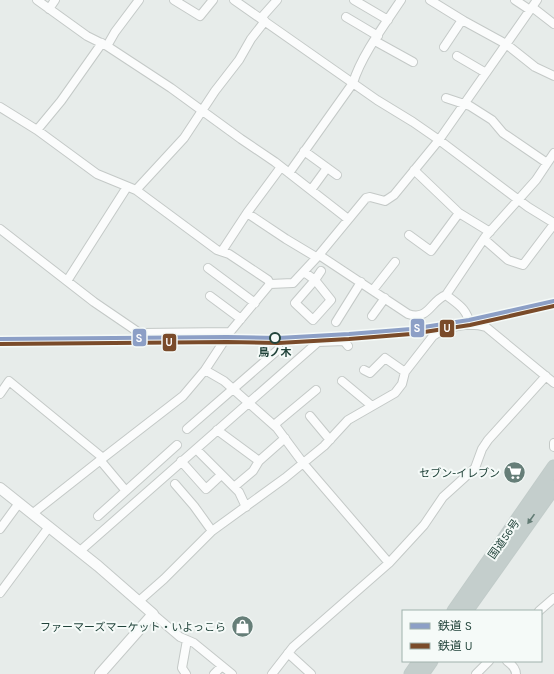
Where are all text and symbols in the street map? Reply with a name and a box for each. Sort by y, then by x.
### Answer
line badge: S [410,318,425,338]
line badge: U [439,319,455,338]
text: S [413,322,421,335]
text: U [443,322,451,335]
line badge: S [132,328,147,347]
text: S [135,332,143,345]
marker: 鳥ノ木 [269,332,281,344]
line badge: U [162,333,177,352]
text: U [165,336,173,349]
place label: 鳥ノ木 [259,346,292,359]
supermarket icon: セブン-イレブン [502,460,528,486]
place label: セブン-イレブン [419,467,500,480]
one-way arrow [527,514,535,524]
street label: 国道56号 [486,517,522,561]
legend [402,610,542,662]
shop icon: ファーマーズマーケット・いよっこら [229,614,255,640]
text: 鉄道 S [438,619,472,633]
place label: ファーマーズマーケット・いよっこら [40,621,226,634]
text: 鉄道 U [438,639,473,653]

